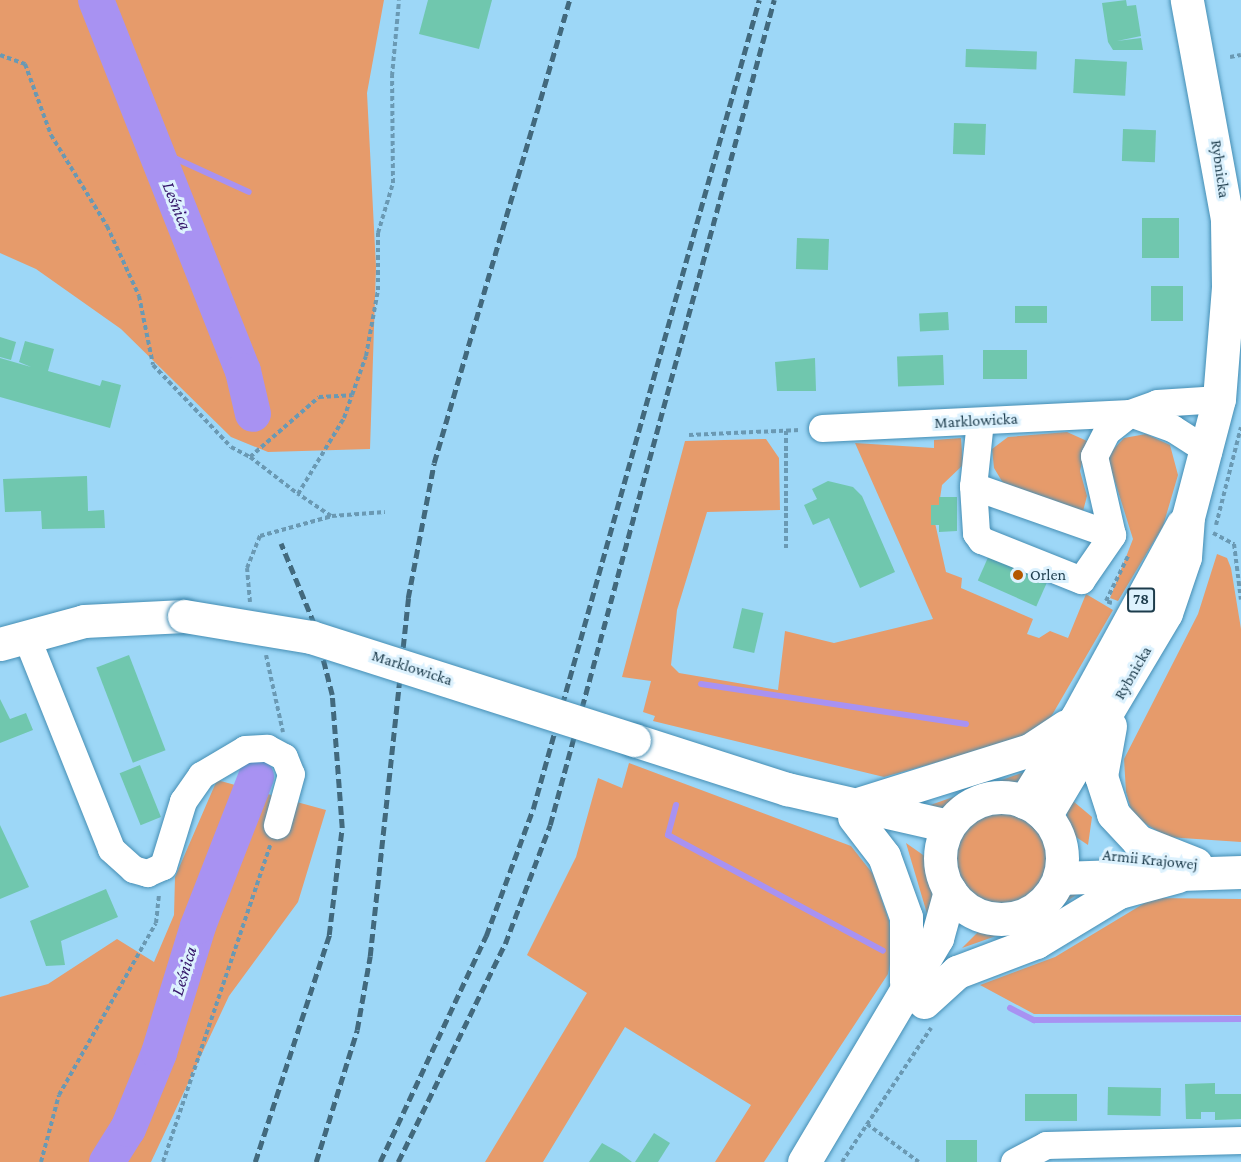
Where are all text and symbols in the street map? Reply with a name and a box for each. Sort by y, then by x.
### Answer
street label: Rybnicka [1206,139,1234,199]
water label: Leśnica [158,179,196,233]
street label: Marklowicka [934,409,1018,433]
place label: Orlen [1030,565,1066,585]
marker: Orlen [1011,568,1025,582]
road number: 78 [1126,588,1156,612]
street label: Rybnicka [1110,643,1156,703]
street label: Marklowicka [369,646,455,690]
street label: Armii Krajowej [1102,845,1198,875]
water label: Leśnica [166,944,202,998]

